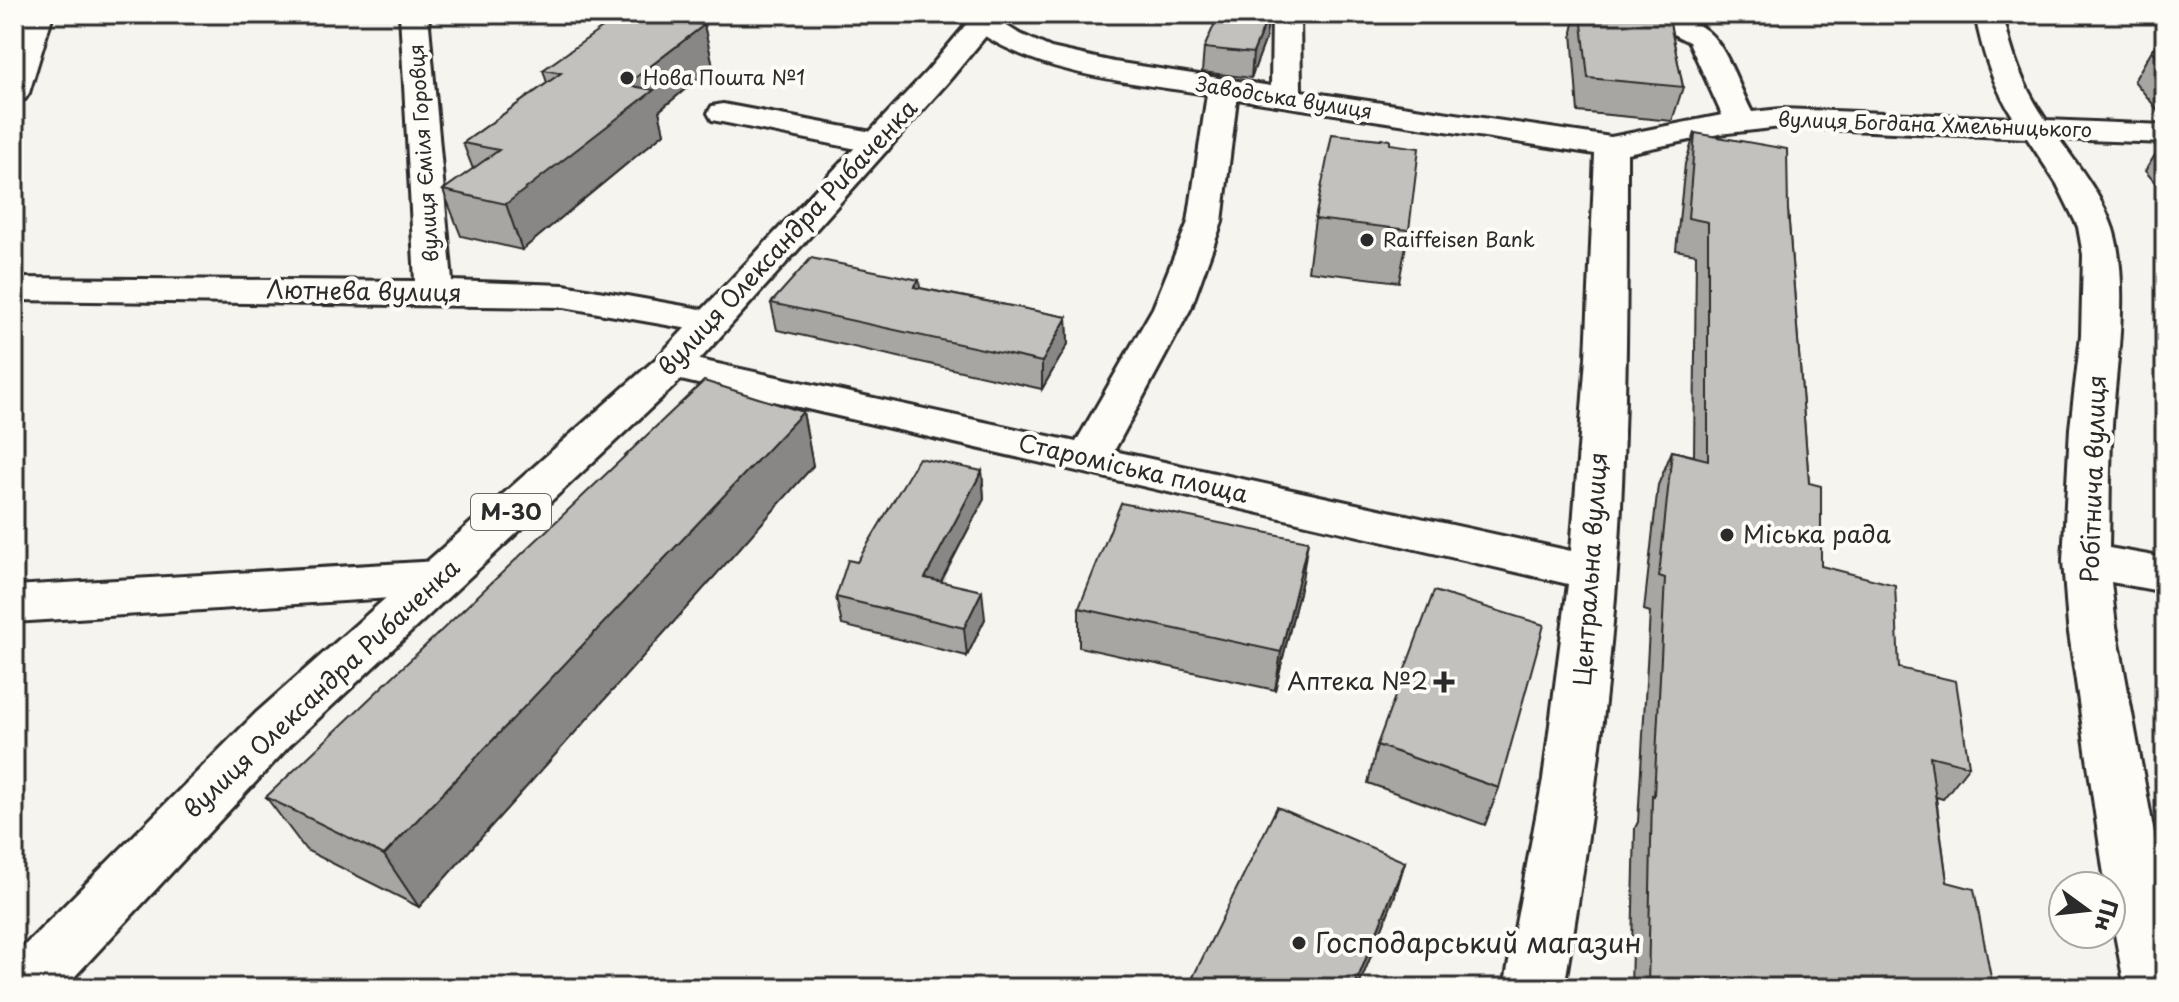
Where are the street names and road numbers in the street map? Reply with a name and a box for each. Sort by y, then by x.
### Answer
street label: вулиця Єміля Горовця [400,43,446,263]
street label: Заводська вулиця [1194,68,1375,126]
street label: вулиця Олександра Рибаченка [648,90,925,383]
street label: вулиця Богдана Хмельницького [1777,104,2093,144]
street label: Лютнева вулиця [266,270,462,310]
street label: Робітнича вулиця [2070,374,2114,584]
street label: Староміська площа [1015,423,1252,511]
street label: Центральна вулиця [1563,451,1615,687]
road number: М-30 [471,494,551,530]
street label: вулиця Олександра Рибаченка [174,549,467,826]

